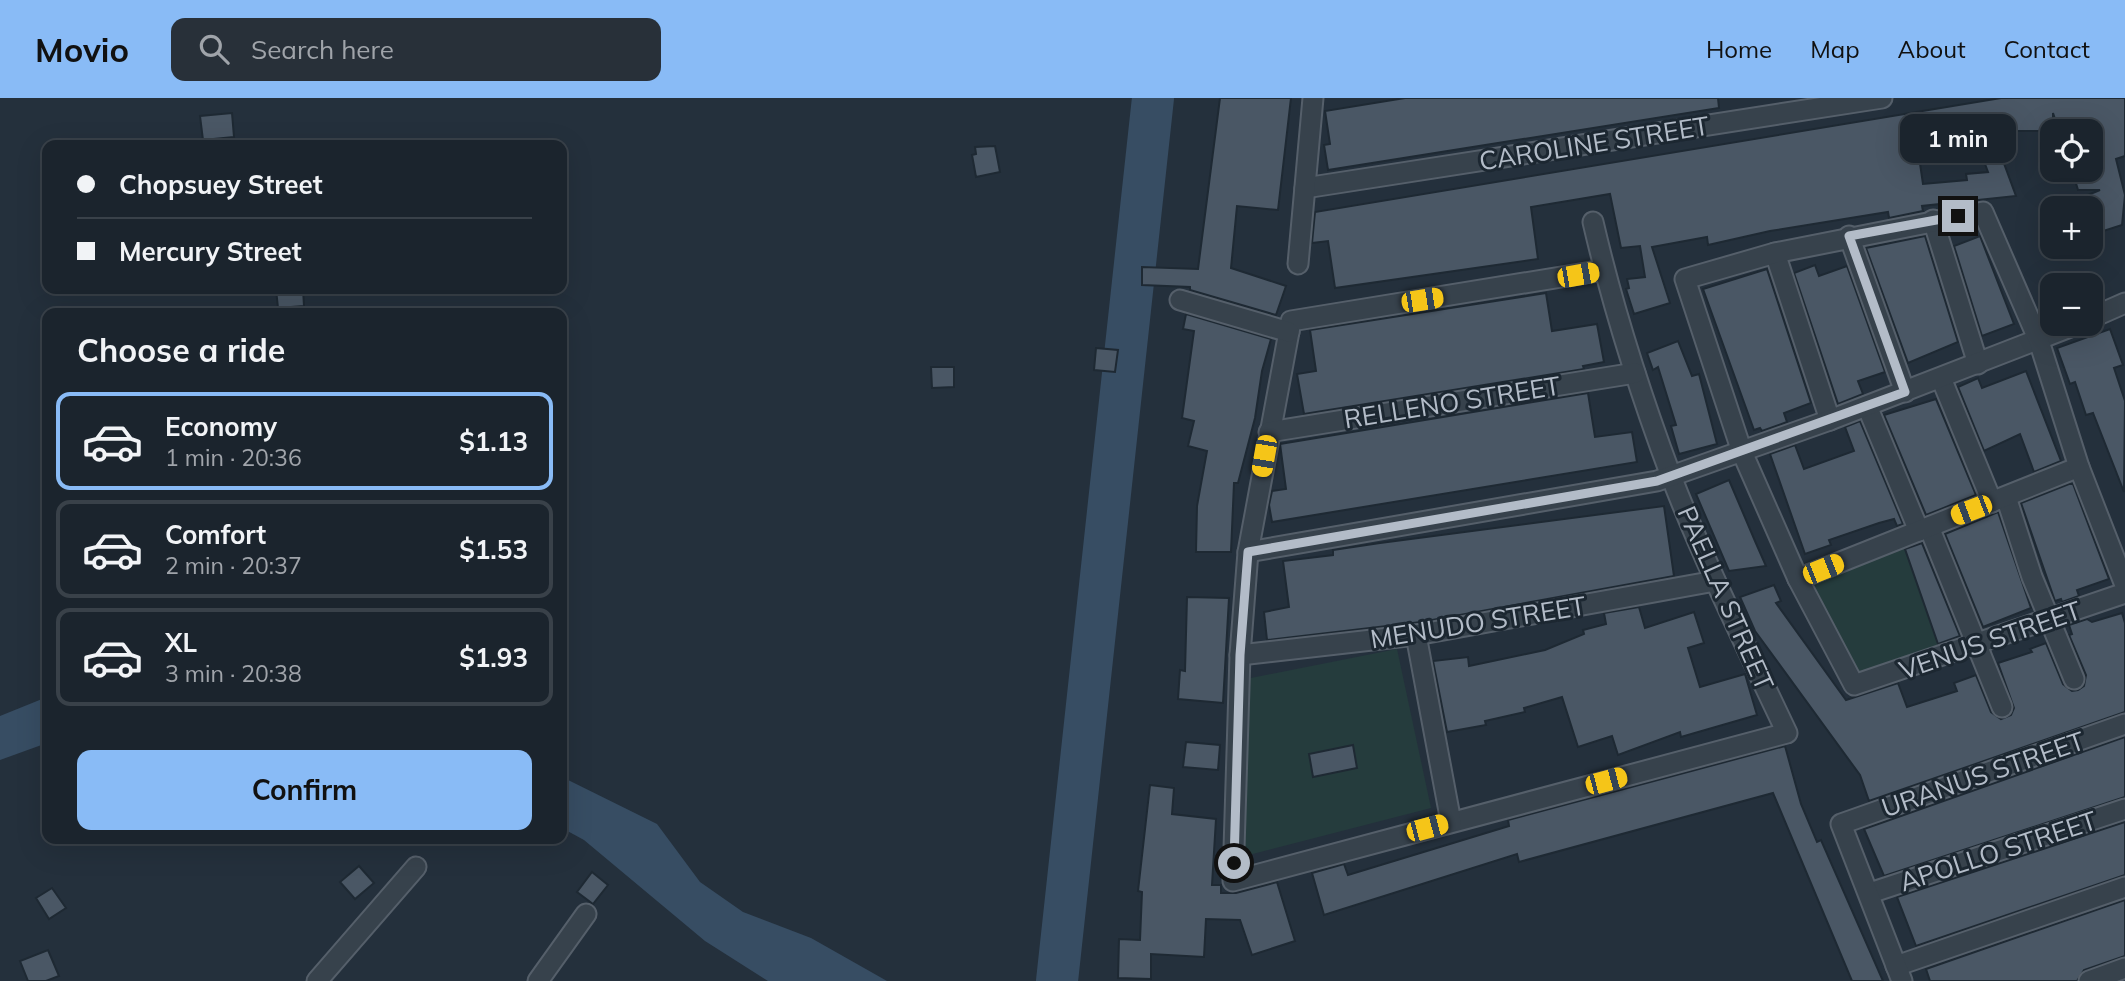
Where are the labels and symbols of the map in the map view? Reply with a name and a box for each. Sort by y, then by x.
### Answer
street label: CAROLINE STREET [1477,108,1712,177]
callout: 1 min [1900,115,2016,164]
route end [1942,200,1974,232]
car [1556,261,1601,289]
car [1400,286,1445,314]
street label: RELLENO STREET [1341,369,1563,435]
car [1251,433,1278,479]
car [1948,493,1995,527]
street label: PAELLA STREET [1671,501,1782,696]
car [1800,551,1847,587]
street label: MENUDO STREET [1368,589,1588,655]
street label: VENUS STREET [1895,593,2086,687]
street label: URANUS STREET [1877,724,2089,824]
car [1583,765,1630,797]
street label: APOLLO STREET [1895,803,2101,898]
car [1404,812,1451,844]
route start [1218,847,1250,879]

